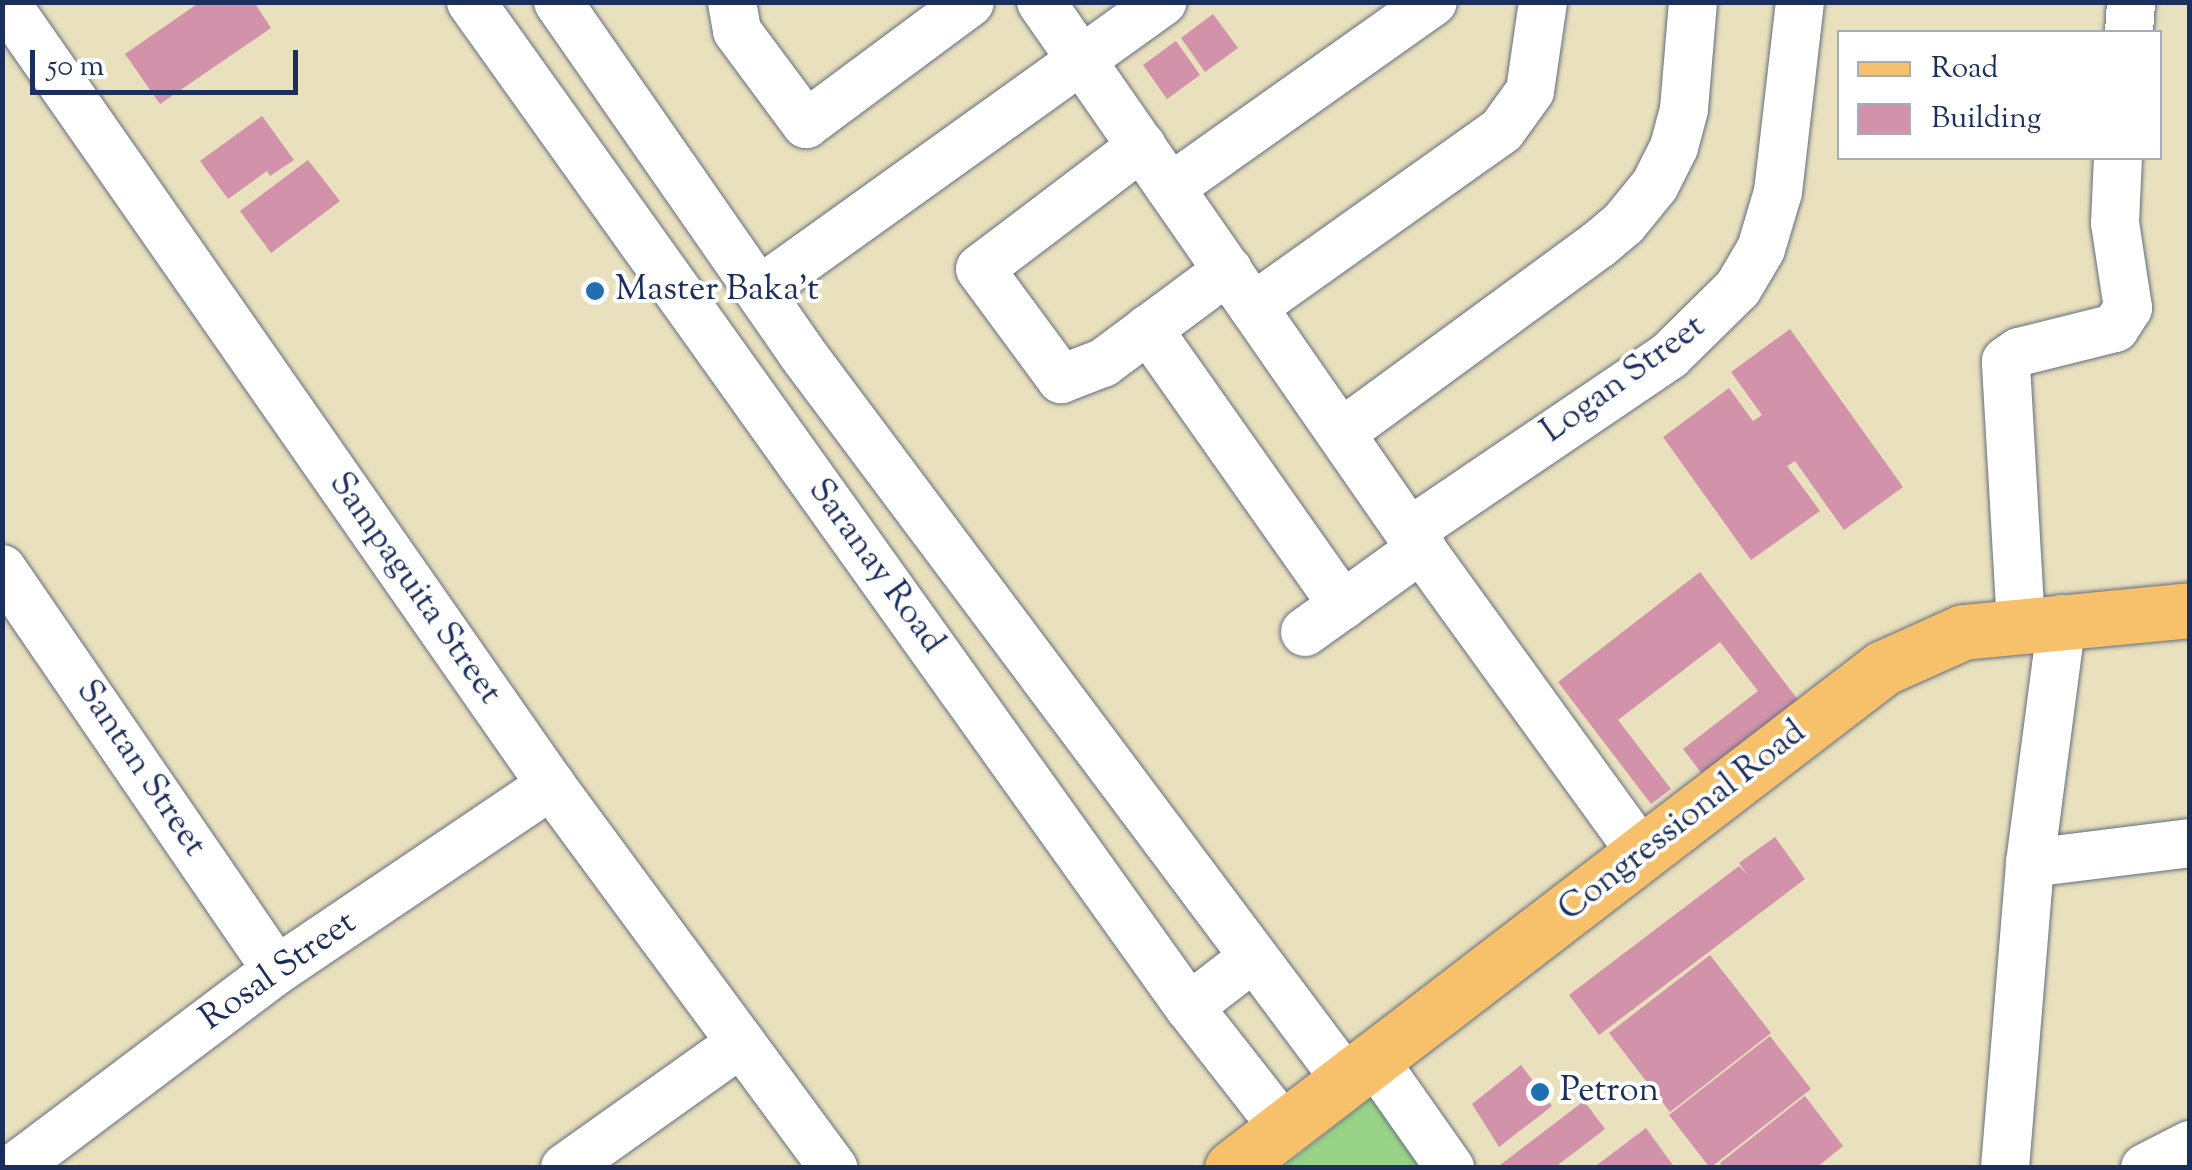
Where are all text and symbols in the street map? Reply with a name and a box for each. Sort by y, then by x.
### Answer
scale bar [35,30,302,92]
legend [1837,30,2162,160]
text: 50 m [47,46,104,89]
text: Road [1931,48,1998,91]
text: Building [1931,98,2041,141]
place label: Master Baka't [615,270,819,312]
marker: Master Baka't [584,280,606,302]
street label: Logan Street [1534,307,1714,453]
street label: Sampaguita Street [318,465,510,713]
street label: Saranay Road [798,471,952,663]
street label: Santan Street [66,673,214,865]
street label: Congressional Road [1551,712,1815,932]
street label: Rosal Street [193,903,365,1041]
place label: Petron [1560,1071,1659,1113]
marker: Petron [1529,1081,1551,1103]

